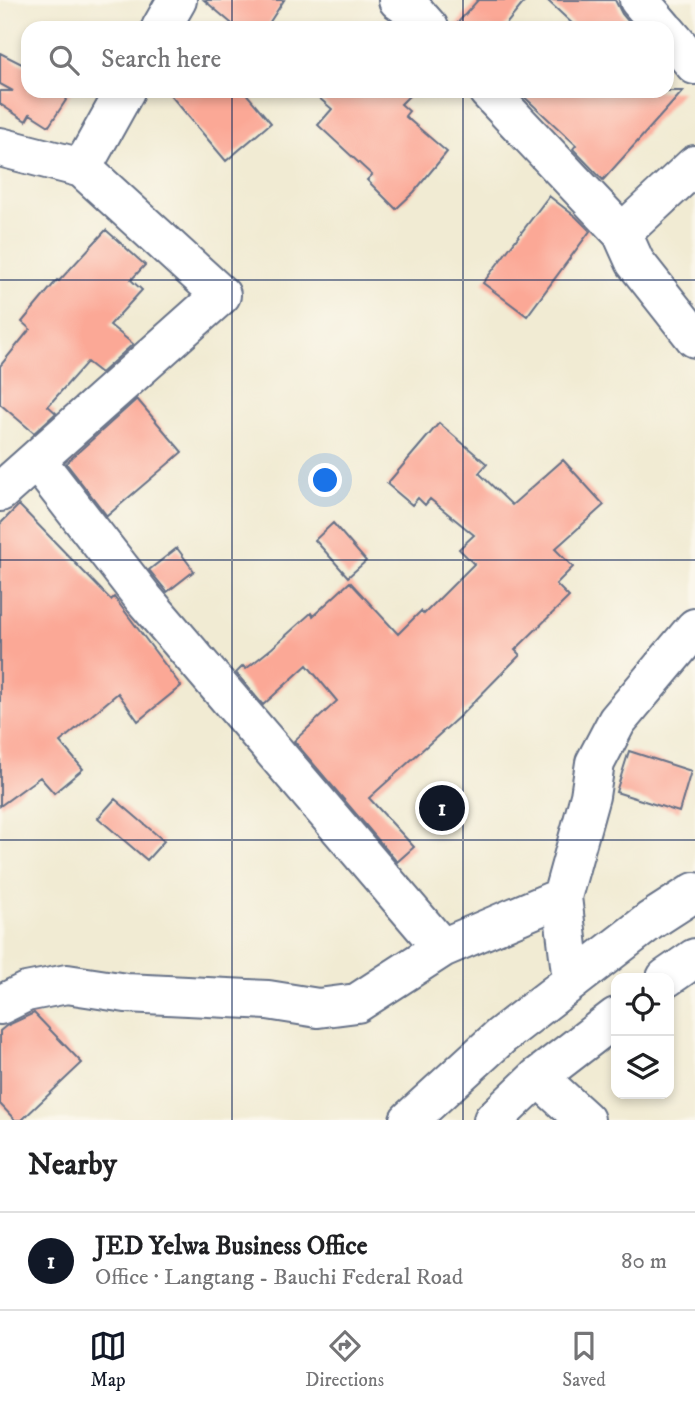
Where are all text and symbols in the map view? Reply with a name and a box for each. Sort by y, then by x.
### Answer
search box [21,21,674,98]
icon: search [45,41,83,79]
text: Search here [101,43,221,76]
your location [308,463,342,497]
pin: 1 [419,782,465,834]
map controls [611,973,674,1099]
button: locate [611,973,674,1036]
button: layers [611,1036,674,1099]
text: Nearby [28,1147,117,1184]
text: JED Yelwa Business Office [95,1230,367,1263]
text: 1 [47,1247,55,1276]
text: 80 m [621,1247,667,1276]
text: Office · Langtang - Bauchi Federal Road [95,1263,463,1292]
tab: Map [89,1327,127,1392]
tab: Directions [305,1327,384,1392]
tab: Saved [562,1327,606,1392]

